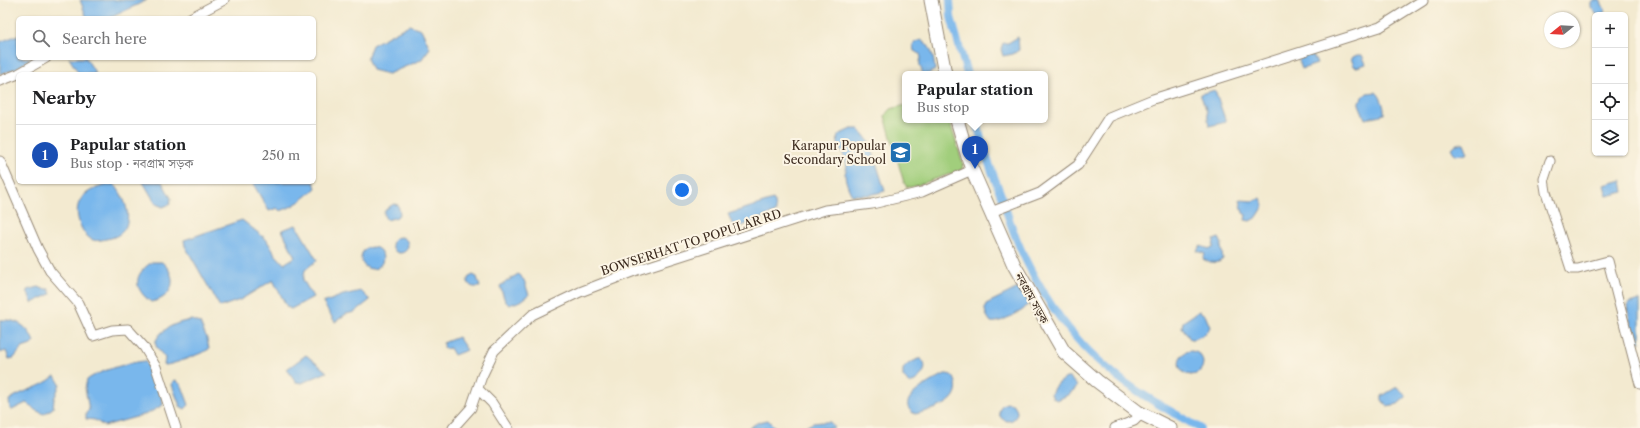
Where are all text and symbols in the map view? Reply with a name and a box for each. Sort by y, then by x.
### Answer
north arrow [1544,12,1580,48]
map controls [1592,12,1628,156]
button: + [1592,12,1628,48]
search box [16,16,316,60]
icon: search [30,27,52,49]
text: Search here [62,29,147,48]
button: − [1592,48,1628,84]
popup [902,71,1048,123]
text: Papular station [917,80,1033,99]
button: locate [1592,84,1628,120]
text: Nearby [32,88,96,108]
text: Bus stop [917,99,969,115]
button: layers [1592,120,1628,156]
text: Papular station [70,135,186,154]
pin: 1 [962,136,988,169]
place label: Karapur Popular Secondary School [783,138,886,167]
school or university icon: Karapur Popular Secondary School [888,139,914,165]
text: 1 [42,147,48,163]
text: 250 m [262,147,300,163]
text: Bus stop · নবগ্রাম সড়ক [70,155,193,171]
your location [672,180,692,200]
street label: BOWSERHAT TO POPULAR RD [599,206,783,278]
street label: নবগ্রাম সড়ক [1011,269,1052,327]

